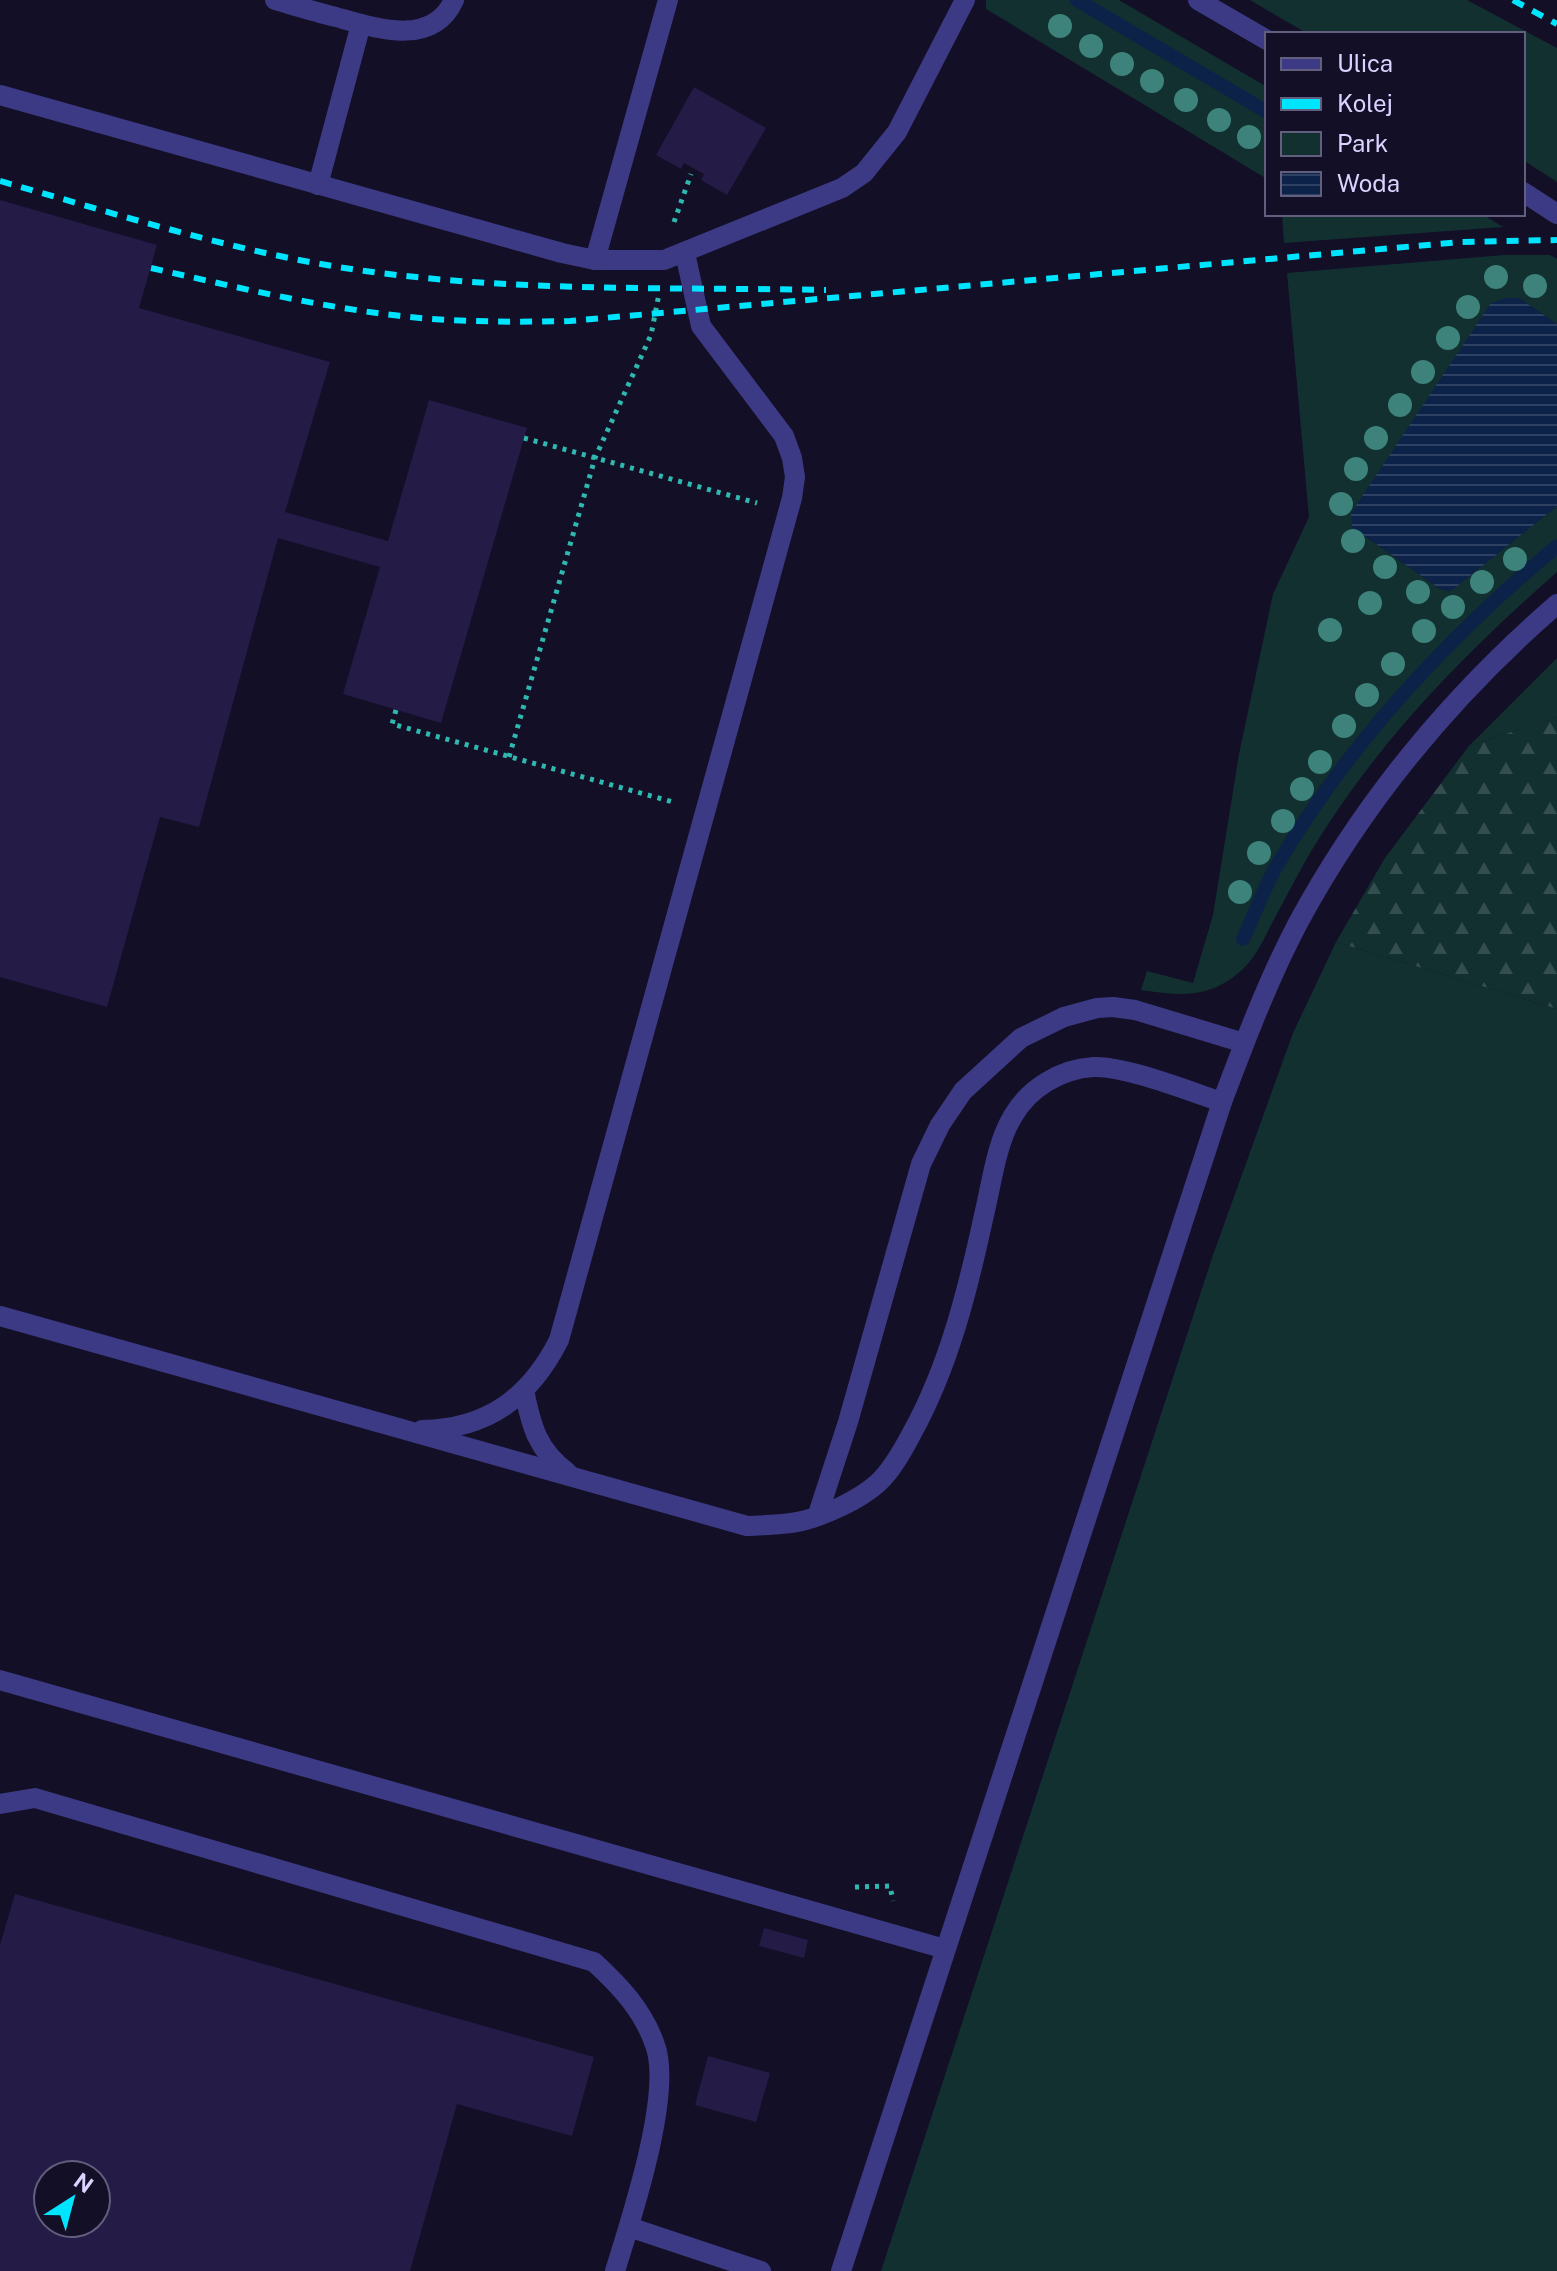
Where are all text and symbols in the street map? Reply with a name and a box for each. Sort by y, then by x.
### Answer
legend [1265,32,1525,216]
text: Ulica [1337,49,1393,77]
text: Kolej [1337,89,1393,117]
text: Park [1337,129,1388,157]
text: Woda [1337,169,1400,197]
north arrow [32,2159,112,2239]
text: N [69,2167,98,2198]

